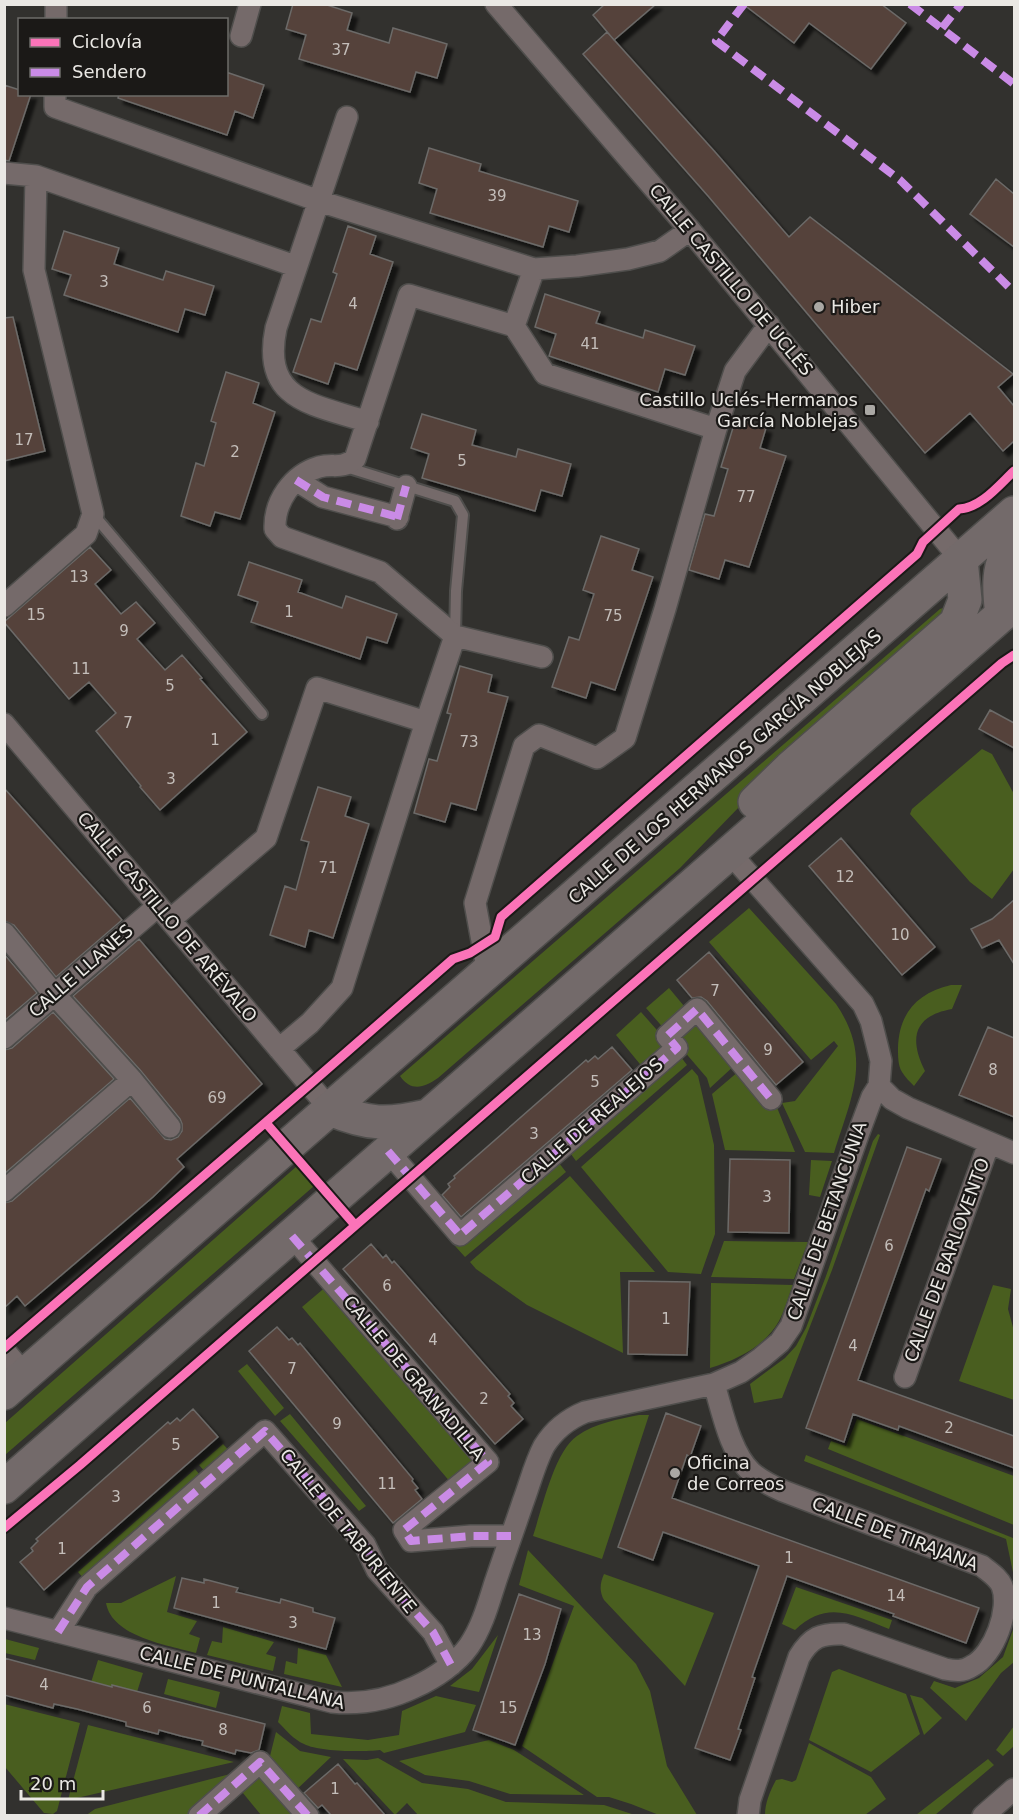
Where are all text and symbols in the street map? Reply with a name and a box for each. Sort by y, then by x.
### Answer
legend [18,18,228,96]
text: Ciclovía [72,31,142,52]
house number: 37 [331,41,351,59]
text: Sendero [72,61,146,82]
street label: CALLE CASTILLO DE UCLÉS [645,180,818,380]
house number: 39 [487,187,507,205]
house number: 3 [99,273,109,291]
house number: 4 [348,295,358,313]
place label: Hiber [831,296,880,317]
marker: Hiber [812,300,826,314]
house number: 41 [580,335,600,353]
place label: Castillo Uclés-Hermanos García Noblejas [639,389,858,431]
marker: Castillo Uclés-Hermanos García Noblejas [863,403,877,417]
house number: 17 [14,431,34,449]
house number: 2 [230,443,240,461]
house number: 5 [457,452,467,470]
house number: 77 [736,488,756,506]
house number: 13 [69,568,89,586]
house number: 1 [284,603,294,621]
house number: 15 [26,606,46,624]
house number: 75 [603,607,623,625]
house number: 9 [119,622,129,640]
street label: CALLE DE LOS HERMANOS GARCÍA NOBLEJAS [564,625,885,908]
house number: 11 [71,660,91,678]
house number: 5 [165,677,175,695]
house number: 7 [123,714,133,732]
house number: 1 [210,731,220,749]
house number: 73 [459,733,479,751]
house number: 3 [166,770,176,788]
street label: CALLE CASTILLO DE ARÉVALO [73,807,262,1026]
house number: 71 [318,859,338,877]
house number: 12 [835,868,855,886]
street label: CALLE LLANES [24,920,137,1022]
house number: 10 [890,926,910,944]
house number: 7 [710,982,720,1000]
house number: 9 [763,1041,773,1059]
street label: CALLE DE REALEJOS [516,1053,667,1188]
house number: 8 [988,1061,998,1079]
house number: 5 [590,1073,600,1091]
house number: 69 [207,1089,227,1107]
street label: CALLE DE BETANCUNIA [783,1118,871,1323]
house number: 3 [529,1125,539,1143]
street label: CALLE DE BARLOVENTO [900,1155,993,1365]
house number: 3 [762,1188,772,1206]
house number: 6 [884,1237,894,1255]
house number: 6 [382,1277,392,1295]
street label: CALLE DE GRANADILLA [339,1291,490,1465]
house number: 1 [661,1310,671,1328]
house number: 4 [428,1331,438,1349]
house number: 4 [848,1337,858,1355]
house number: 7 [287,1360,297,1378]
house number: 2 [479,1390,489,1408]
house number: 9 [332,1415,342,1433]
house number: 2 [944,1419,954,1437]
house number: 5 [171,1436,181,1454]
street label: CALLE DE TABURIENTE [276,1444,421,1617]
place label: Oficina de Correos [687,1452,784,1494]
marker: Oficina de Correos [668,1466,682,1480]
house number: 11 [377,1475,397,1493]
house number: 3 [111,1488,121,1506]
street label: CALLE DE TIRAJANA [809,1492,982,1575]
house number: 1 [57,1540,67,1558]
house number: 1 [784,1549,794,1567]
house number: 14 [886,1587,906,1605]
house number: 1 [211,1594,221,1612]
house number: 3 [288,1614,298,1632]
house number: 13 [522,1626,542,1644]
street label: CALLE DE PUNTALLANA [137,1642,348,1713]
house number: 4 [39,1676,49,1694]
house number: 6 [142,1699,152,1717]
house number: 15 [498,1699,518,1717]
house number: 8 [218,1721,228,1739]
scale bar [21,1763,104,1801]
text: 20 m [30,1773,76,1794]
house number: 1 [330,1780,340,1798]

